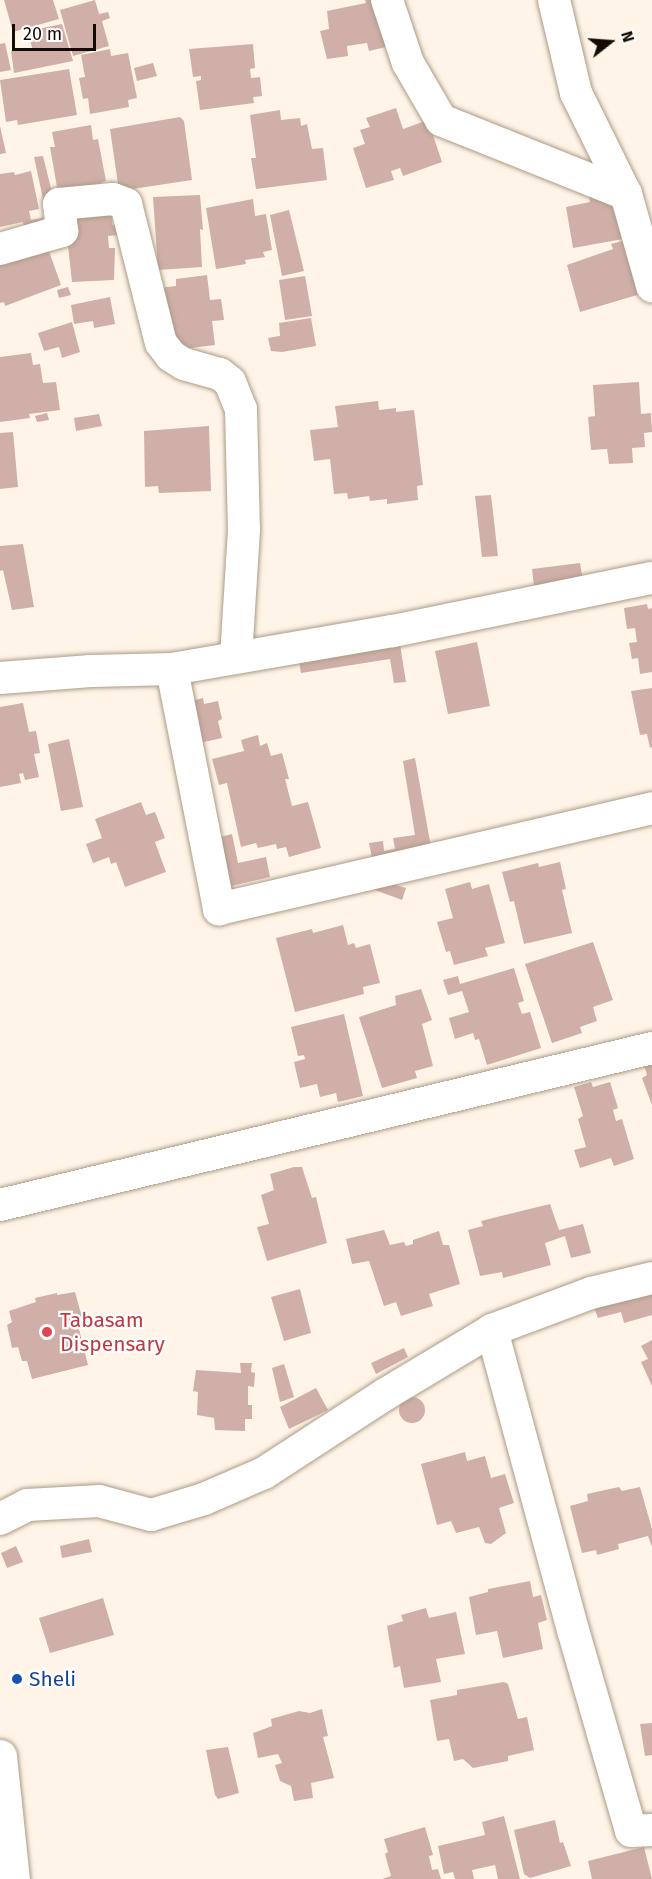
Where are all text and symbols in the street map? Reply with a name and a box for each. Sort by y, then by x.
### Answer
scale bar [15,12,99,50]
north arrow [580,12,640,72]
text: 20 m [23,23,62,45]
text: N [617,29,638,44]
place label: Tabasam Dispensary [60,1307,165,1357]
marker: Tabasam Dispensary [38,1323,56,1341]
place label: Sheli [29,1666,76,1692]
marker: Sheli [10,1672,24,1686]

